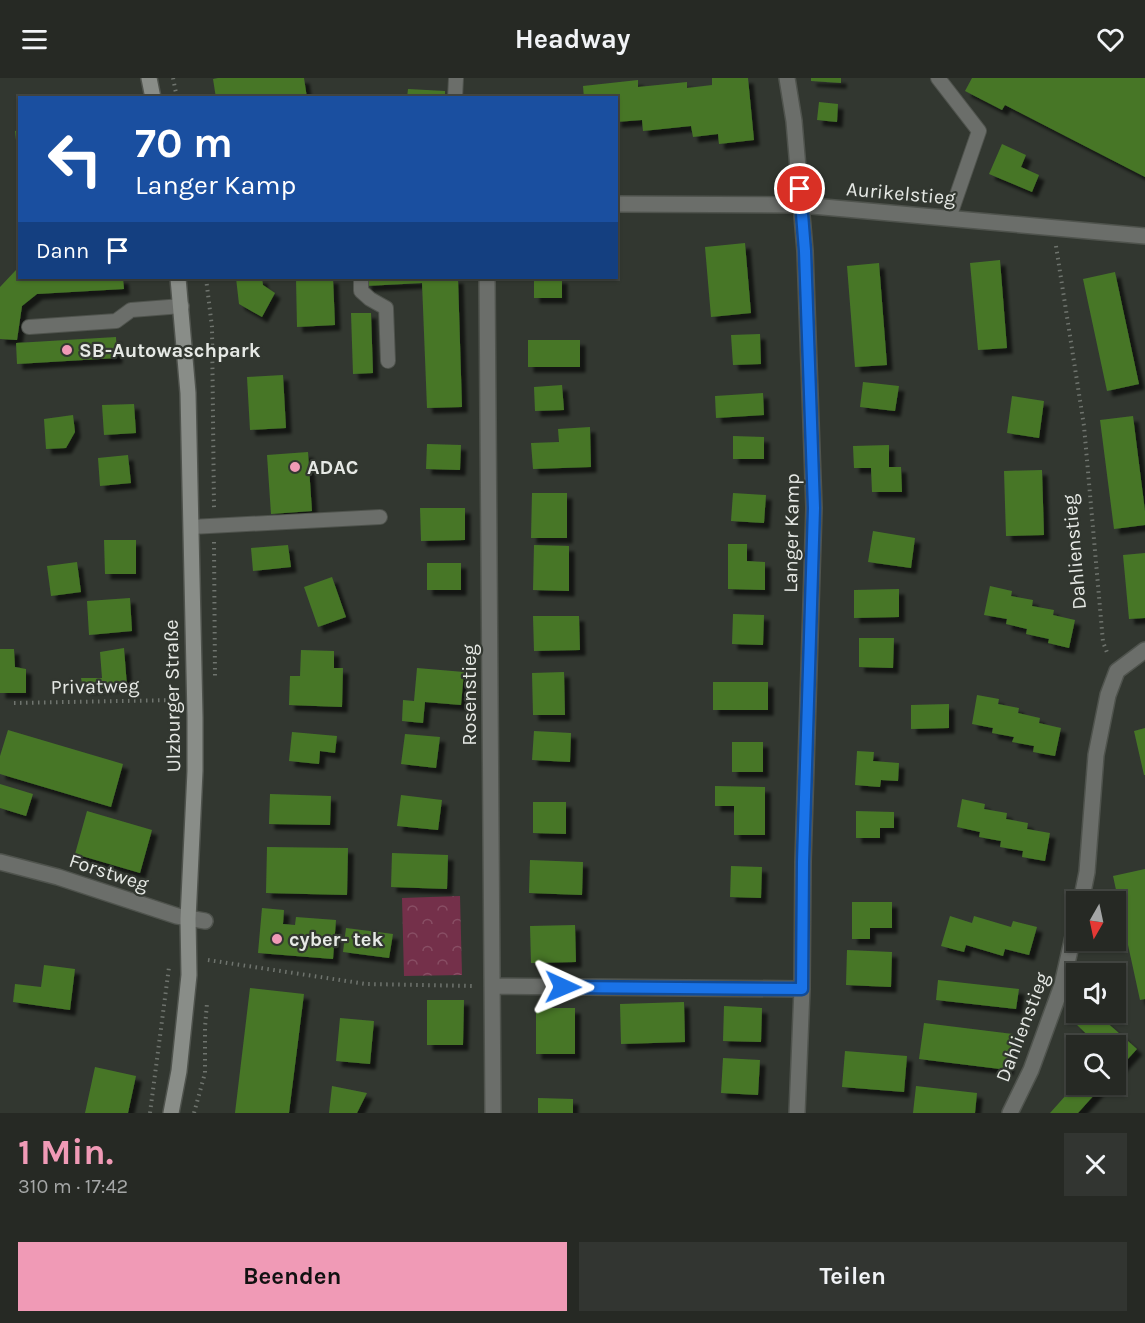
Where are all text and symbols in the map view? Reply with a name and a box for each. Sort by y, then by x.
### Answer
icon: menu [18,23,51,56]
text: Headway [515,23,630,55]
icon: heart [1094,23,1127,56]
text: 70 m [135,118,233,168]
icon: left [36,120,114,198]
pin [774,163,825,214]
text: Langer Kamp [135,169,296,201]
icon: arrive [783,172,816,205]
street label: Aurikelstieg [845,177,956,210]
icon: arrive [101,234,134,267]
text: Dann [36,238,89,264]
place label: SB-Autowaschpark [79,339,261,362]
marker: SB-Autowaschpark [60,343,74,357]
place label: ADAC [307,456,358,479]
marker: ADAC [288,460,302,474]
street label: Langer Kamp [779,473,804,593]
street label: Dahlienstieg [1058,493,1091,611]
street label: Ulzburger Straße [160,619,185,773]
street label: Rosenstieg [458,644,481,746]
street label: Privatweg [50,674,140,699]
street label: Forstweg [66,849,151,896]
north arrow [1066,891,1126,951]
map controls [1066,891,1126,1095]
place label: cyber- tek [289,928,383,951]
marker: cyber- tek [270,932,284,946]
position arrow [531,955,595,1019]
button: sound [1066,963,1126,1023]
street label: Dahlienstieg [991,969,1054,1085]
button: search [1066,1035,1126,1095]
text: 1 Min. [18,1131,113,1173]
button: close [1064,1133,1127,1196]
text: 310 m · 17:42 [18,1175,128,1198]
button: Beenden [18,1242,567,1311]
button: Teilen [579,1242,1127,1311]

